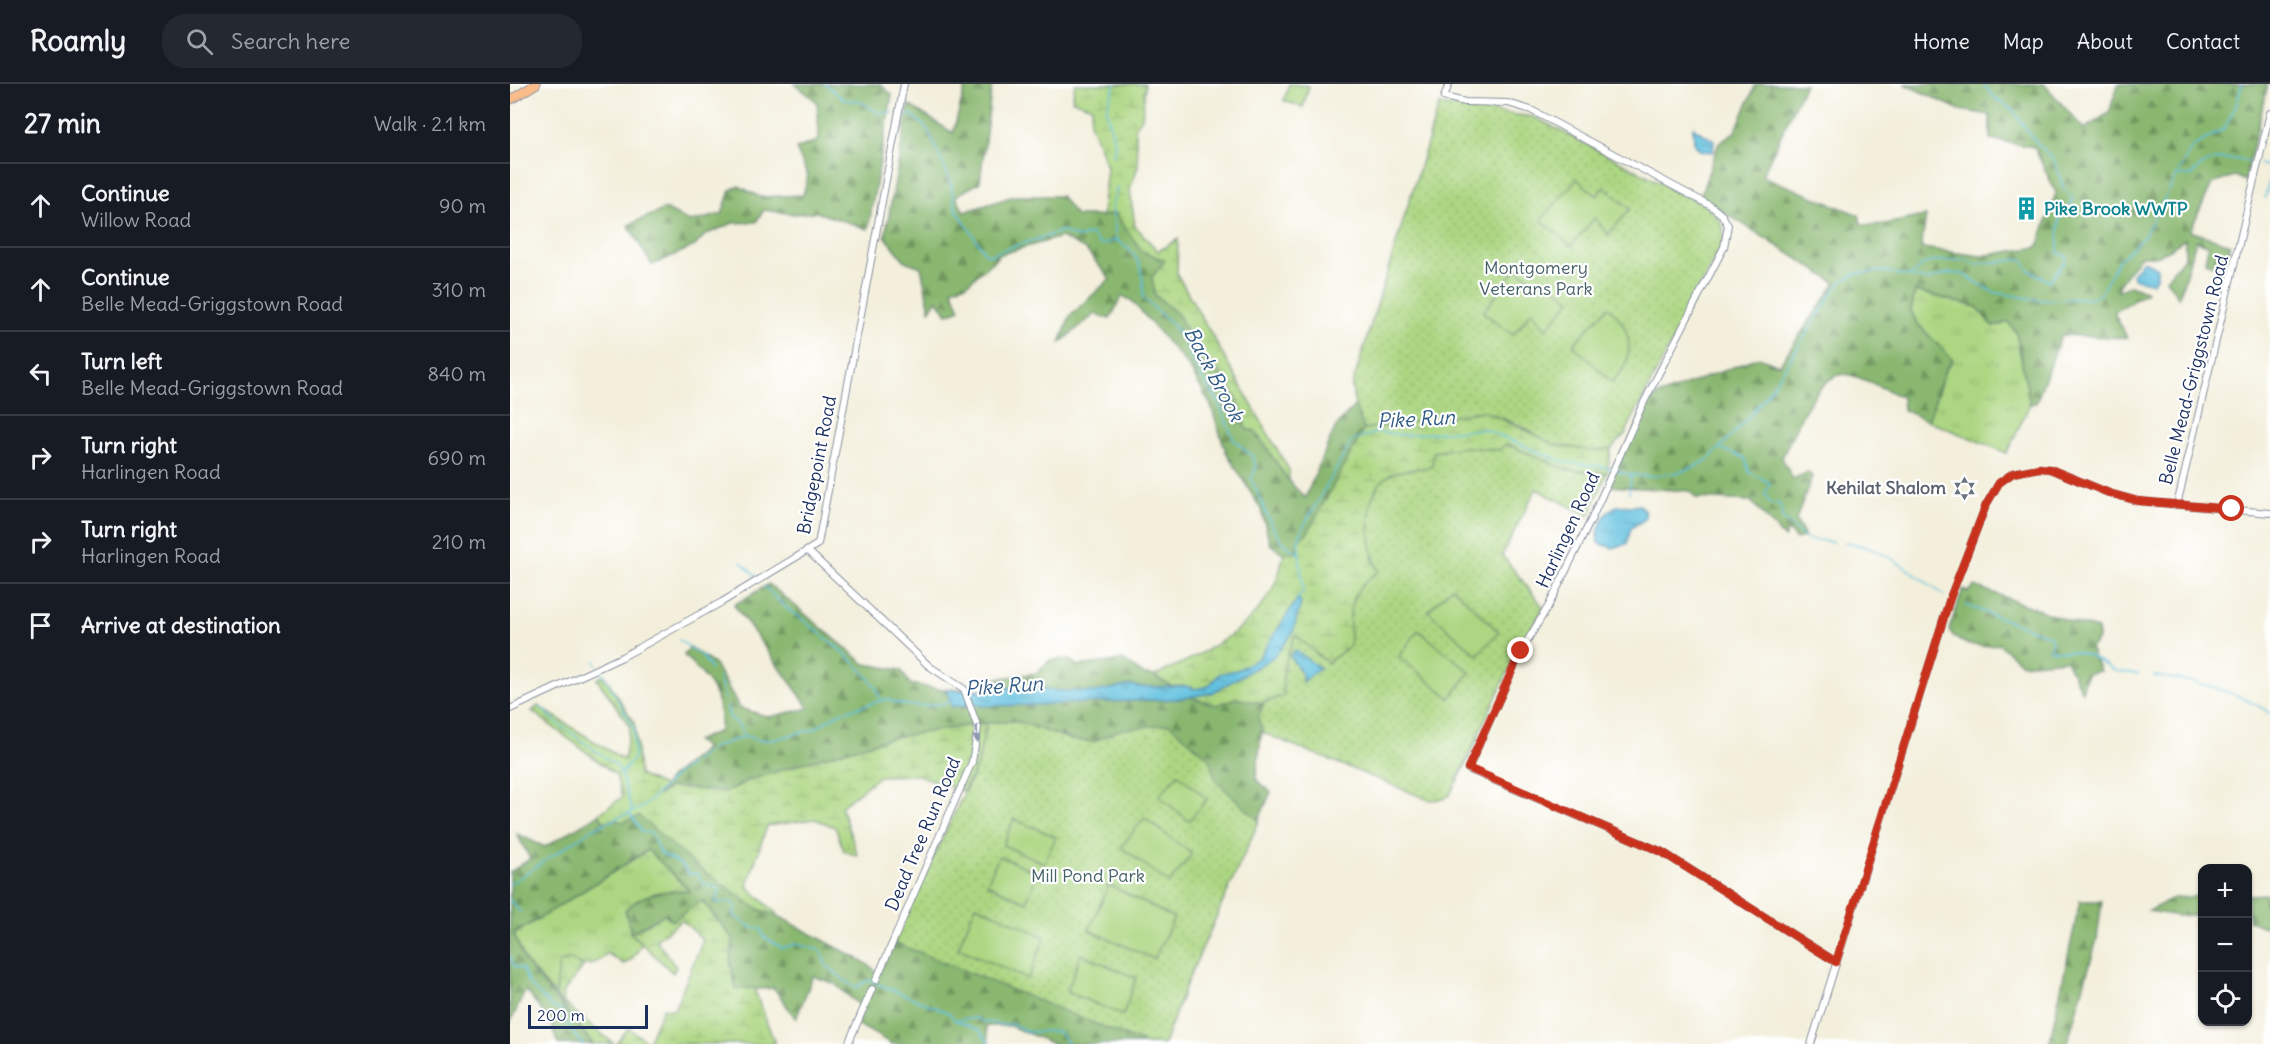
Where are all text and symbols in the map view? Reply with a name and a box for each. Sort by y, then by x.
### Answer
search box [162,14,582,68]
text: Roamly [30,23,126,59]
icon: search [183,25,216,58]
text: Search here [231,27,350,55]
text: Home [1913,28,1970,55]
text: Map [2003,28,2044,55]
text: About [2077,28,2133,55]
text: Contact [2166,28,2240,55]
text: 27 min [24,107,101,140]
text: Walk · 2.1 km [374,111,486,136]
text: Continue [81,179,170,207]
icon: ahead [24,189,57,222]
text: 90 m [439,193,486,218]
building icon: Pike Brook WWTP [2013,196,2039,222]
place label: Pike Brook WWTP [2044,197,2188,220]
text: Willow Road [81,207,191,232]
street label: Belle Mead-Griggstown Road [2154,252,2233,487]
park label: Montgomery Veterans Park [1479,256,1593,300]
text: Continue [81,263,170,291]
icon: ahead [24,273,57,306]
text: 310 m [431,277,486,302]
text: Belle Mead-Griggstown Road [81,291,343,316]
water label: Back Brook [1179,322,1251,427]
text: Turn left [81,347,162,375]
icon: left [24,357,57,390]
text: 840 m [427,361,486,386]
text: Belle Mead-Griggstown Road [81,375,343,400]
street label: Bridgepoint Road [792,393,841,536]
water label: Pike Run [1376,404,1456,433]
text: Turn right [81,431,177,459]
icon: right [24,441,57,474]
text: 690 m [428,445,486,470]
text: Harlingen Road [81,459,221,484]
street label: Harlingen Road [1531,468,1605,592]
synagogue icon: Kehilat Shalom [1951,475,1977,501]
place label: Kehilat Shalom [1826,476,1946,499]
route start [2218,495,2244,521]
text: Turn right [81,515,177,543]
icon: right [24,525,57,558]
text: 210 m [432,529,486,554]
text: Harlingen Road [81,543,221,568]
icon: arrive [24,609,57,642]
text: Arrive at destination [81,611,281,639]
route end [1507,637,1533,663]
water label: Pike Run [964,670,1044,701]
one-way arrow [972,724,981,743]
street label: Dead Tree Run Road [880,753,966,914]
park label: Mill Pond Park [1031,864,1145,887]
map controls [2198,864,2252,1026]
button: + [2198,864,2252,918]
button: − [2198,918,2252,972]
button: locate [2198,972,2252,1026]
scale bar [528,1002,648,1030]
text: 200 m [537,1005,585,1025]

